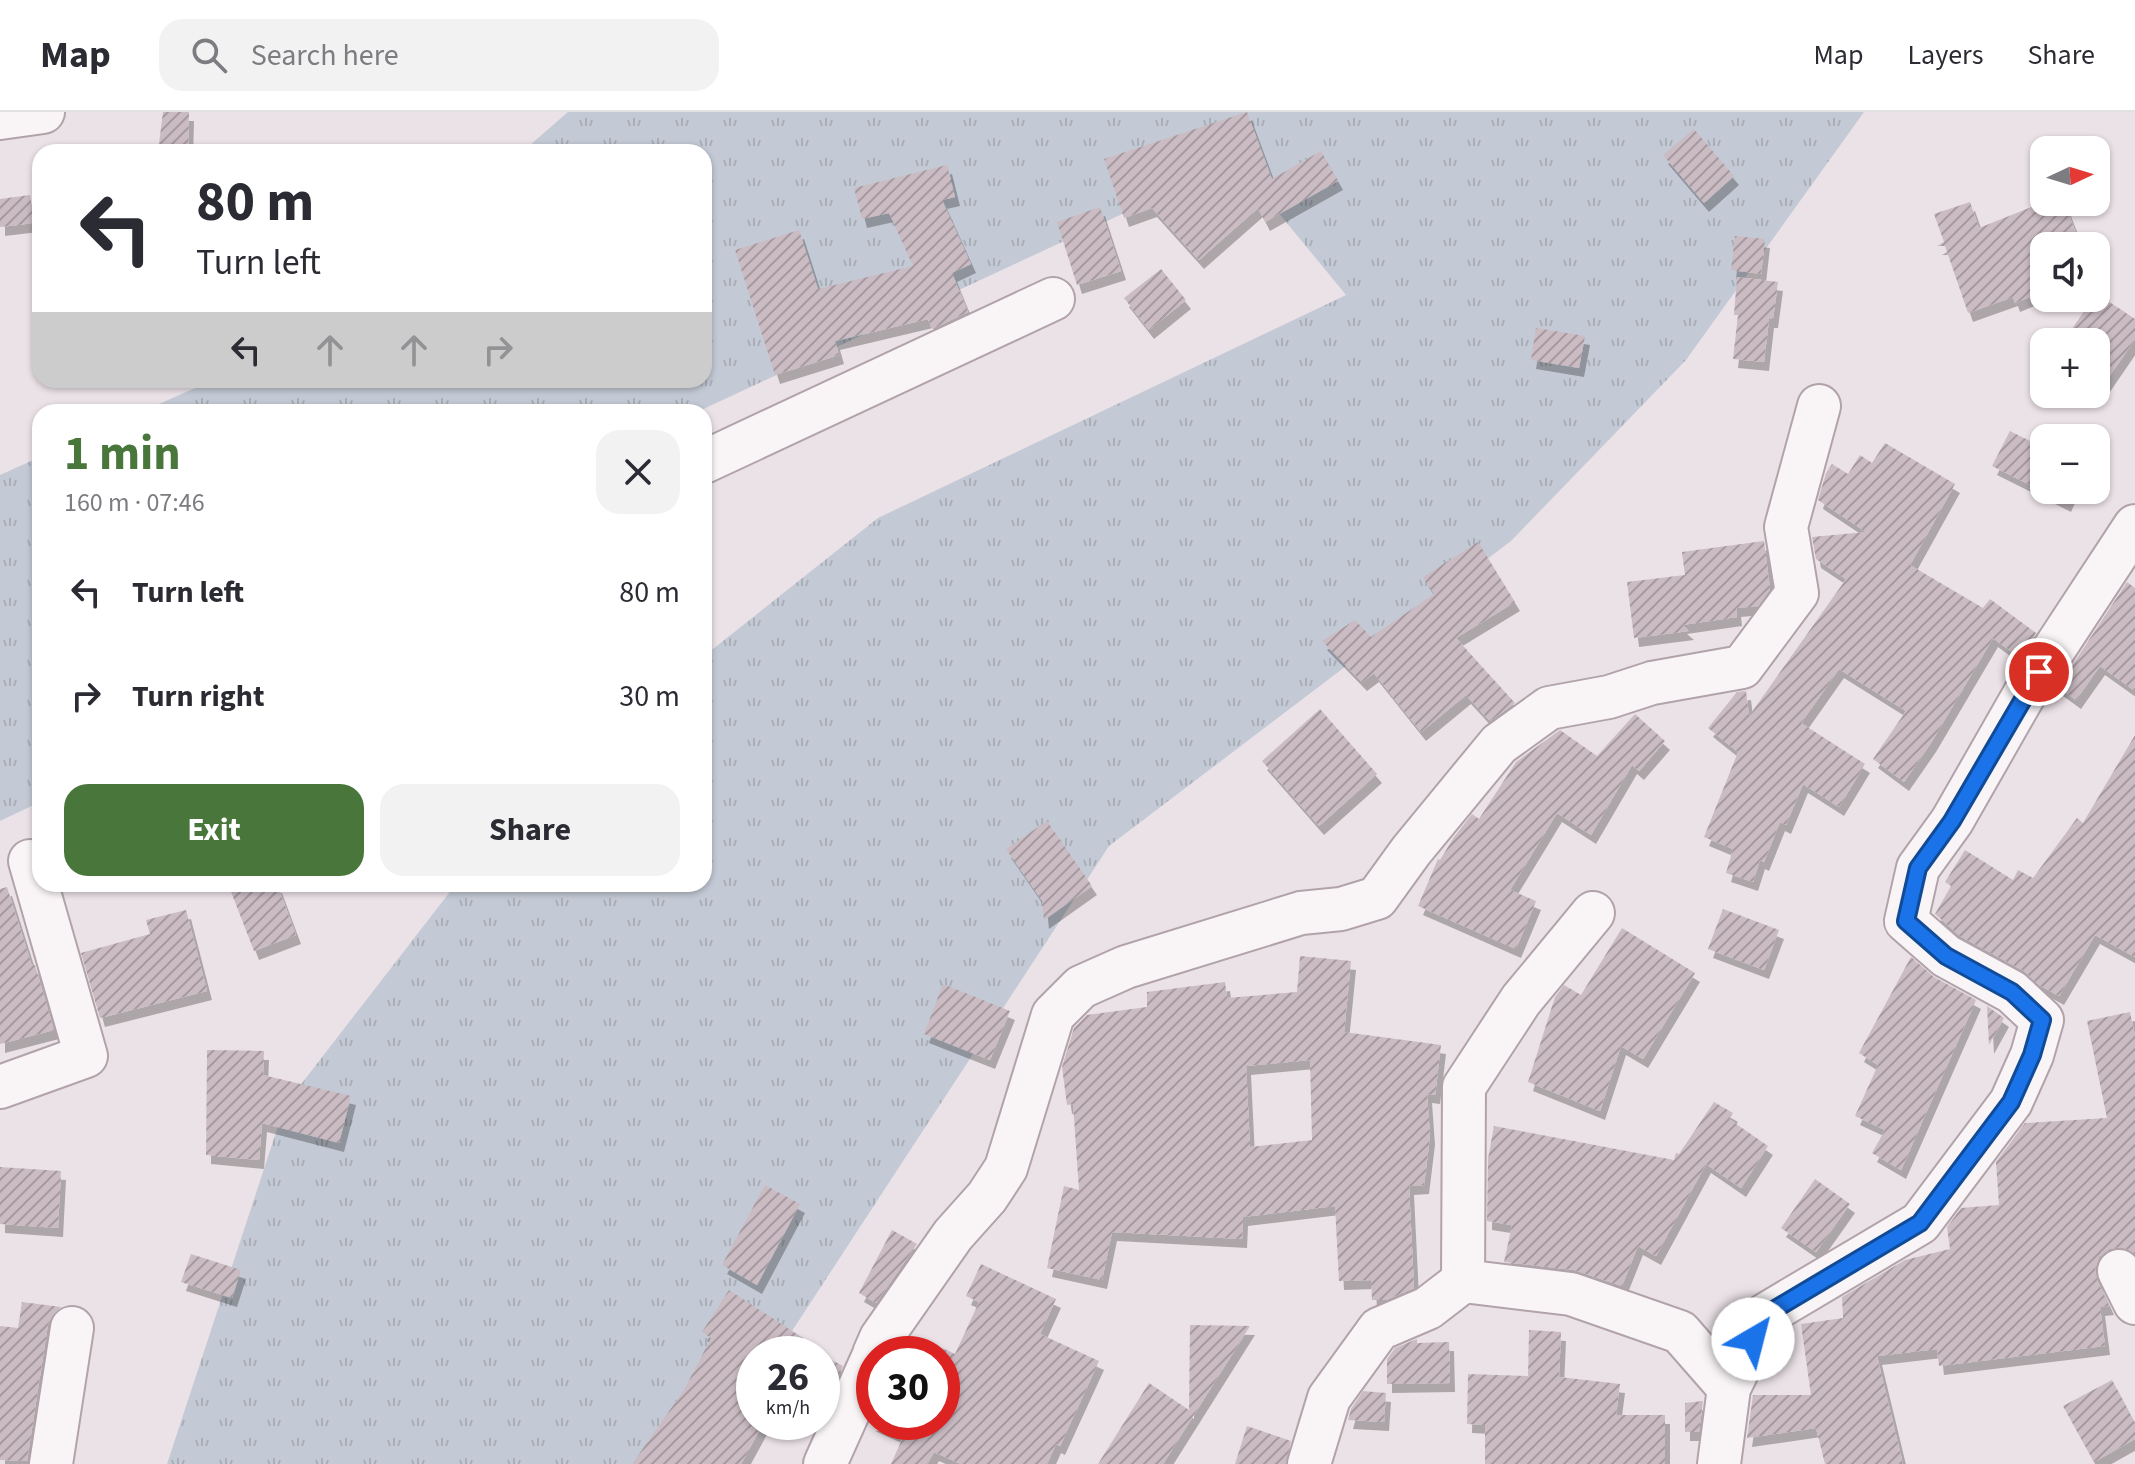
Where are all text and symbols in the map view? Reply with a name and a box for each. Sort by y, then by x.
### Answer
search box [159,19,719,91]
text: Map [40,28,111,82]
icon: search [187,33,231,77]
text: Search here [251,34,399,77]
text: Map [1813,35,1863,75]
text: Layers [1907,35,1983,75]
text: Share [2027,35,2095,75]
north arrow [2030,136,2110,216]
map controls [2030,136,2110,504]
text: 80 m [196,163,314,242]
icon: left [64,176,168,280]
button: sound [2030,232,2110,312]
text: Turn left [196,237,321,288]
icon: left [224,328,268,372]
icon: ahead [308,328,352,372]
icon: ahead [392,328,436,372]
icon: right [476,328,520,372]
button: + [2030,328,2110,408]
text: 1 min [64,420,181,488]
button: − [2030,424,2110,504]
button: close [596,430,680,514]
text: 160 m · 07:46 [64,484,205,521]
icon: left [64,570,108,614]
text: Turn left [132,571,244,614]
text: 80 m [619,571,680,614]
pin [2005,638,2073,706]
icon: arrive [2017,650,2061,694]
icon: right [64,674,108,718]
text: Turn right [132,675,264,718]
text: 30 m [619,675,680,718]
button: Exit [64,784,364,876]
button: Share [380,784,680,876]
position arrow [1711,1297,1795,1381]
speed limit sign: 30 [856,1336,960,1440]
text: 26 [767,1349,809,1406]
text: km/h [766,1394,810,1422]

